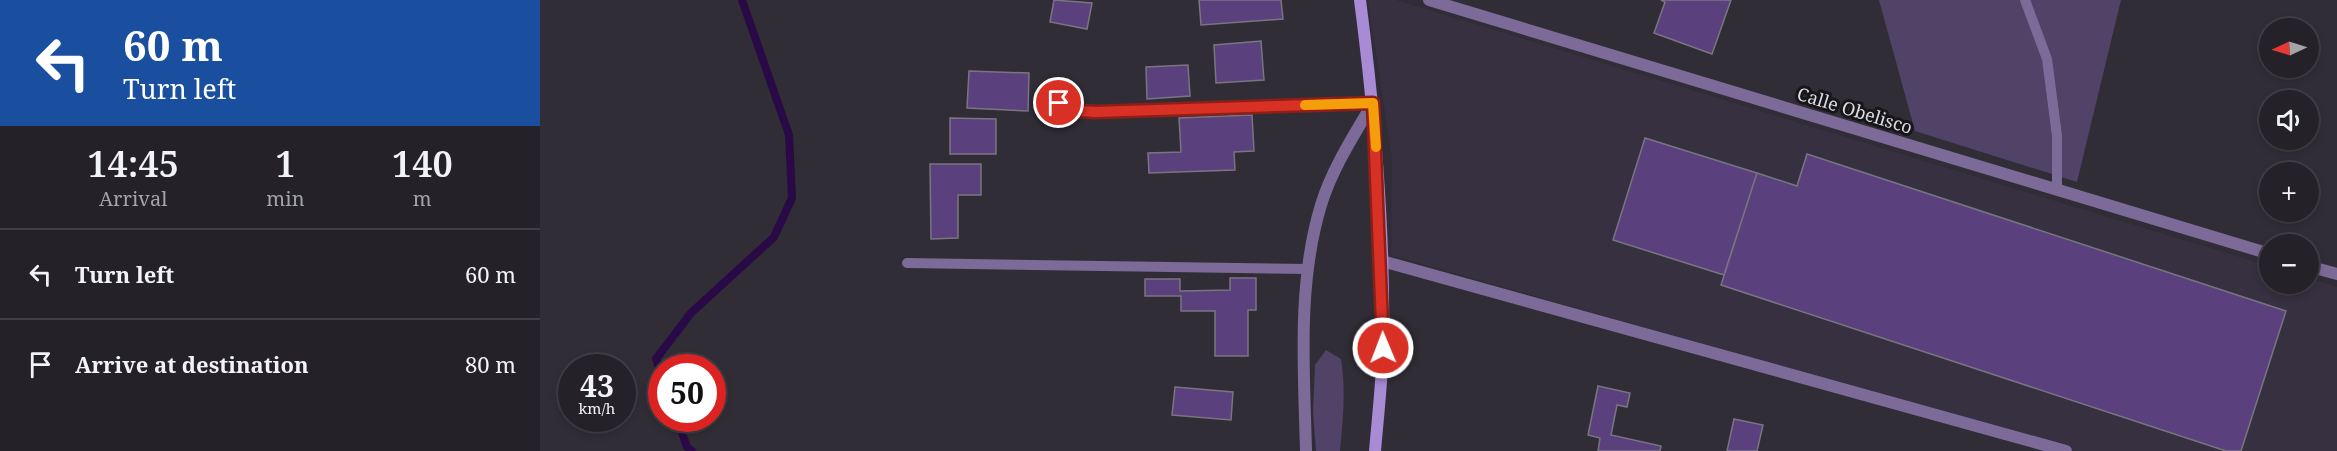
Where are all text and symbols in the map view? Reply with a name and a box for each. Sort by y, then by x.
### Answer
text: 60 m [123,16,223,73]
north arrow [2259,18,2319,78]
map controls [2259,18,2319,294]
icon: left [24,24,102,102]
text: Turn left [123,70,236,107]
pin [1033,77,1084,128]
street label: Calle Obelisco [1794,81,1916,139]
icon: arrive [1042,86,1075,119]
button: sound [2259,90,2319,150]
text: 14:45 [87,139,179,188]
text: 1 [275,139,296,188]
text: 140 [392,139,453,188]
button: + [2259,162,2319,222]
text: Arrival [99,185,167,212]
text: min [266,185,305,212]
text: m [413,185,432,212]
button: − [2259,234,2319,294]
icon: left [24,258,57,291]
text: Turn left [75,259,174,289]
text: 60 m [465,259,516,289]
position arrow [1351,316,1415,380]
icon: arrive [24,348,57,381]
text: Arrive at destination [75,349,309,379]
text: 80 m [465,349,516,379]
speed limit sign: 50 [648,354,726,432]
text: 43 [580,365,614,406]
text: km/h [579,398,615,418]

